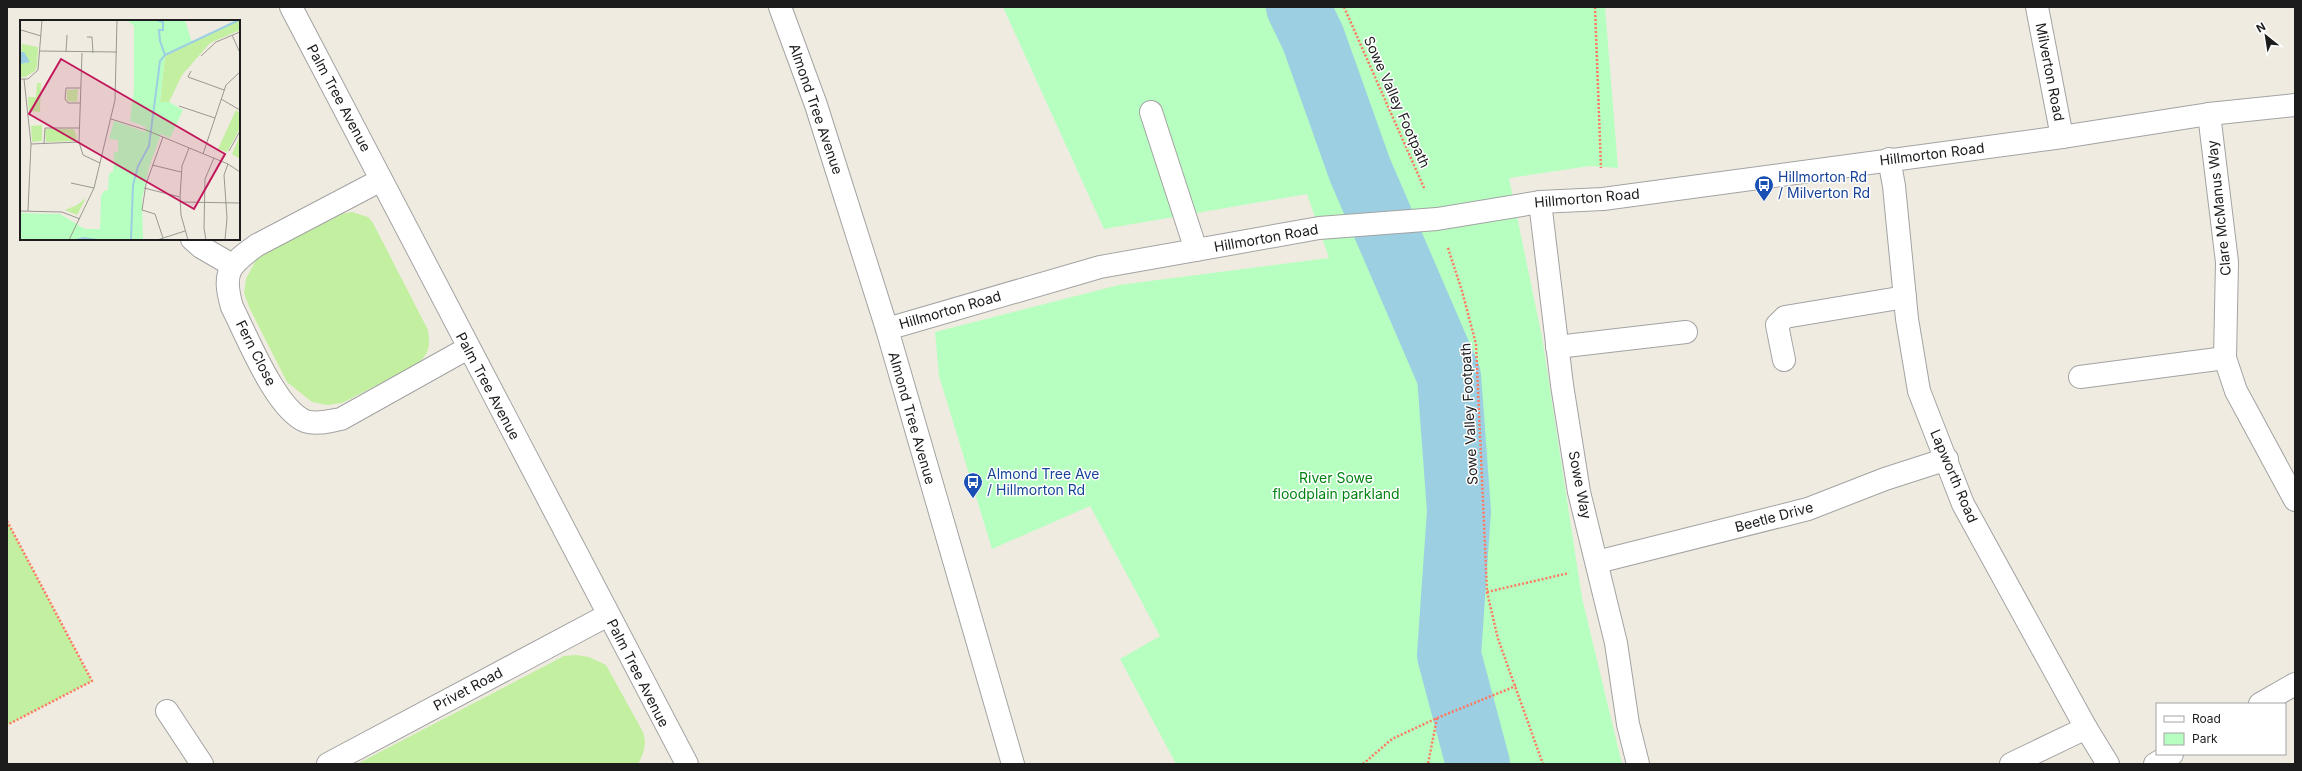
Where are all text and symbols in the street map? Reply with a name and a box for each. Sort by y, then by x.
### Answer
north arrow [2246,16,2286,56]
text: N [2254,19,2268,35]
inset map [20,20,240,240]
street label: Milverton Road [2033,21,2068,122]
street label: Sowe Valley Footpath [1361,33,1434,170]
street label: Palm Tree Avenue [304,41,375,154]
street label: Almond Tree Avenue [786,41,847,176]
street label: Hillmorton Road [1879,139,1985,168]
street label: Clare McManus Way [2203,139,2234,277]
place label: Hillmorton Rd / Milverton Rd [1778,168,1870,201]
bus stop icon: Hillmorton Rd / Milverton Rd [1753,174,1775,202]
street label: Hillmorton Road [1534,184,1640,211]
street label: Hillmorton Road [1212,220,1319,255]
street label: Hillmorton Road [897,287,1003,332]
street label: Fern Close [233,317,280,388]
street label: Palm Tree Avenue [453,329,524,442]
street label: Sowe Valley Footpath [1456,343,1481,485]
street label: Almond Tree Avenue [885,350,940,486]
street label: Lapworth Road [1927,427,1982,525]
street label: Sowe Way [1566,449,1595,521]
place label: Almond Tree Ave / Hillmorton Rd [987,465,1100,498]
park label: River Sowe floodplain parkland [1272,469,1400,502]
bus stop icon: Almond Tree Ave / Hillmorton Rd [962,471,984,499]
street label: Beetle Drive [1733,498,1815,535]
street label: Palm Tree Avenue [604,616,673,730]
street label: Privet Road [430,663,505,714]
legend [2156,703,2286,755]
text: Road [2192,711,2221,726]
text: Park [2192,731,2218,746]

